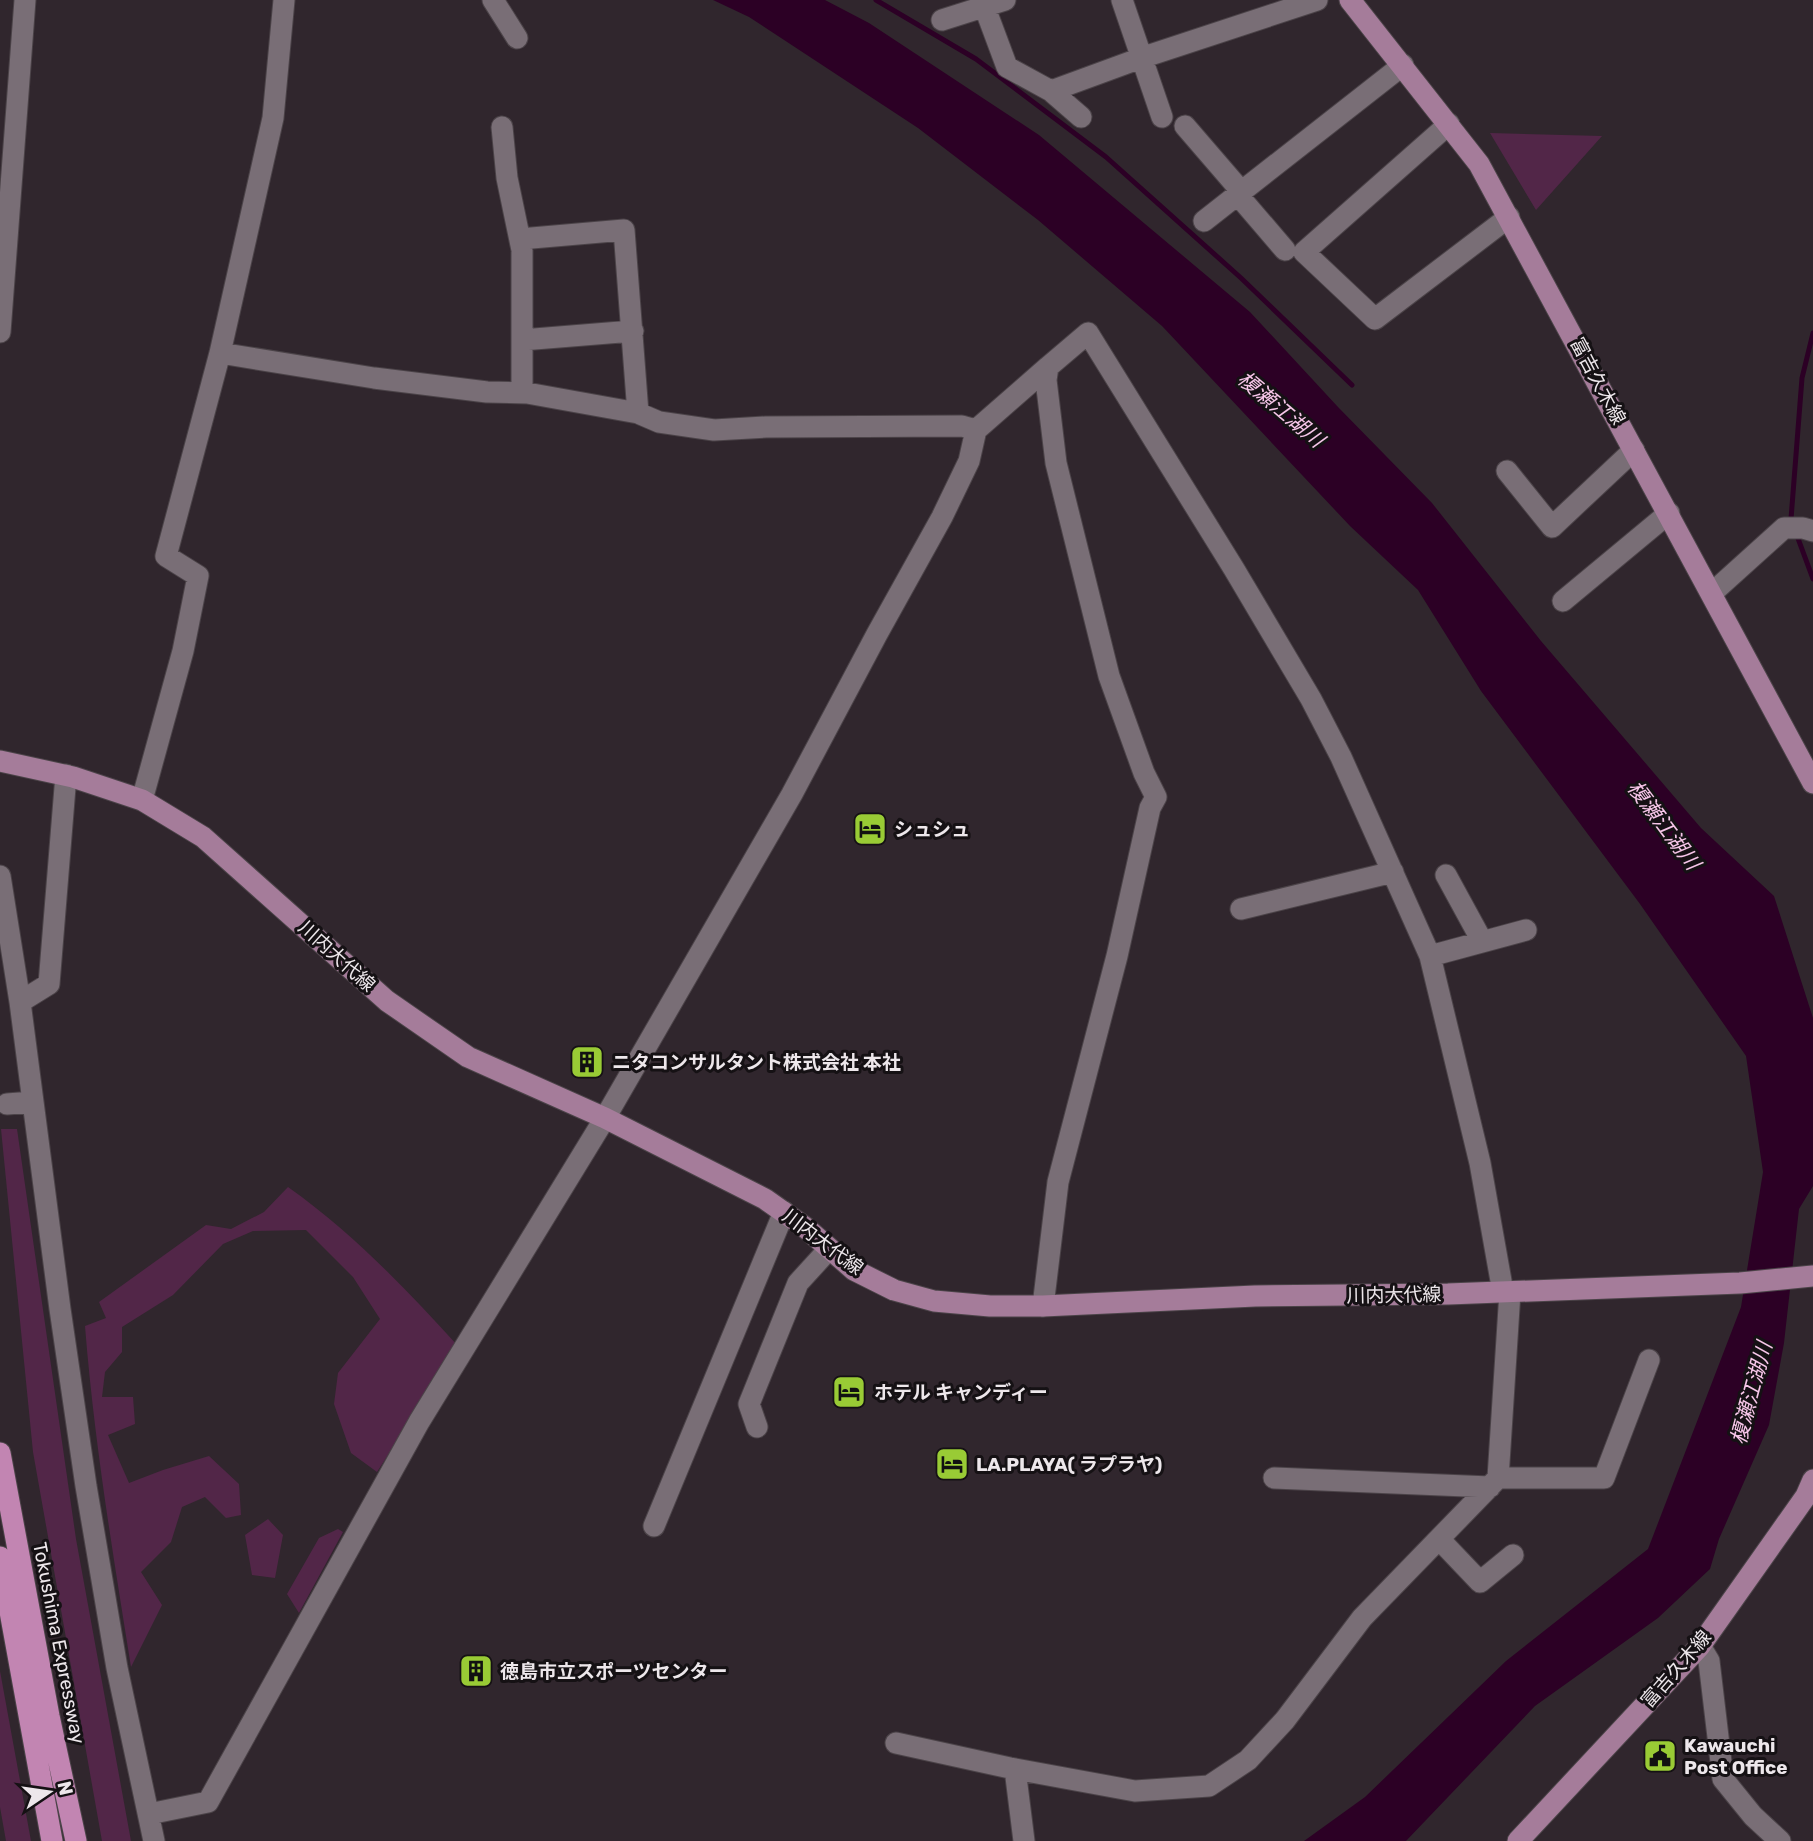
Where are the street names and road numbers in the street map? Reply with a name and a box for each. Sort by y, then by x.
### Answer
street label: 富吉久木線 [1566,334,1630,428]
street label: 川内大代線 [294,916,380,996]
street label: 川内大代線 [778,1204,868,1280]
street label: 川内大代線 [1346,1283,1442,1307]
street label: Tokushima Expressway [28,1540,90,1746]
street label: 富吉久木線 [1636,1626,1716,1712]

